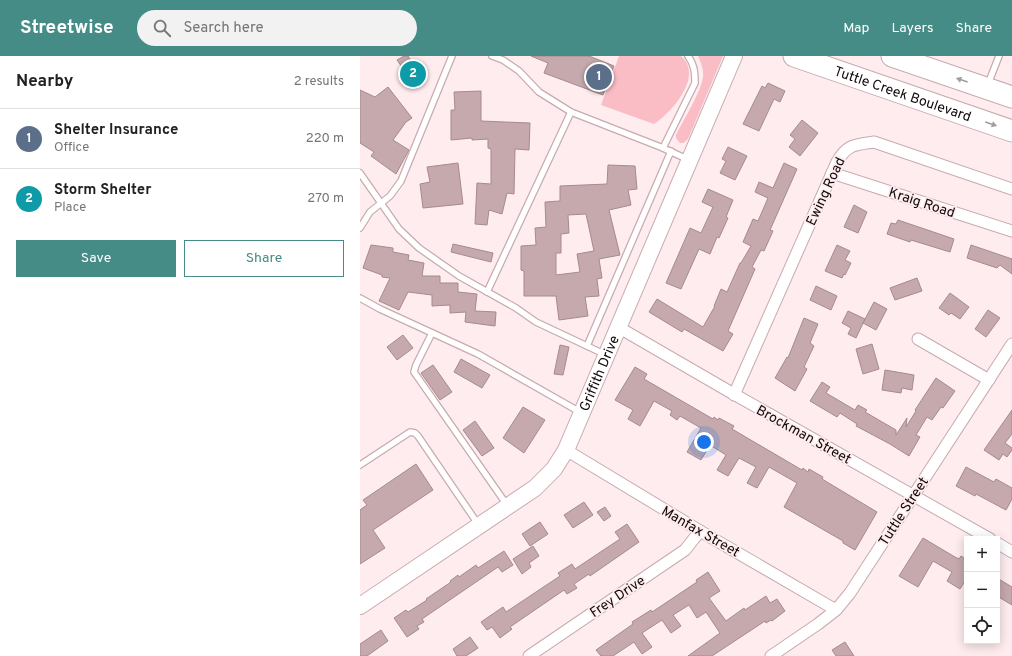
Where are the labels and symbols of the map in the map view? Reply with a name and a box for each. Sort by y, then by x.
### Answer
pin: 2 [400,59,426,89]
pin: 1 [586,62,612,92]
street label: Tuttle Creek Boulevard [832,63,973,126]
one-way arrow [955,77,967,83]
one-way arrow [986,121,998,127]
street label: Ewing Road [803,155,850,229]
street label: Kraig Road [886,185,957,222]
street label: Griffith Drive [576,333,624,414]
street label: Brockman Street [753,402,854,468]
your location [694,432,714,452]
street label: Tuttle Street [876,474,933,549]
street label: Manfax Street [658,503,742,562]
street label: Frey Drive [587,573,649,622]

